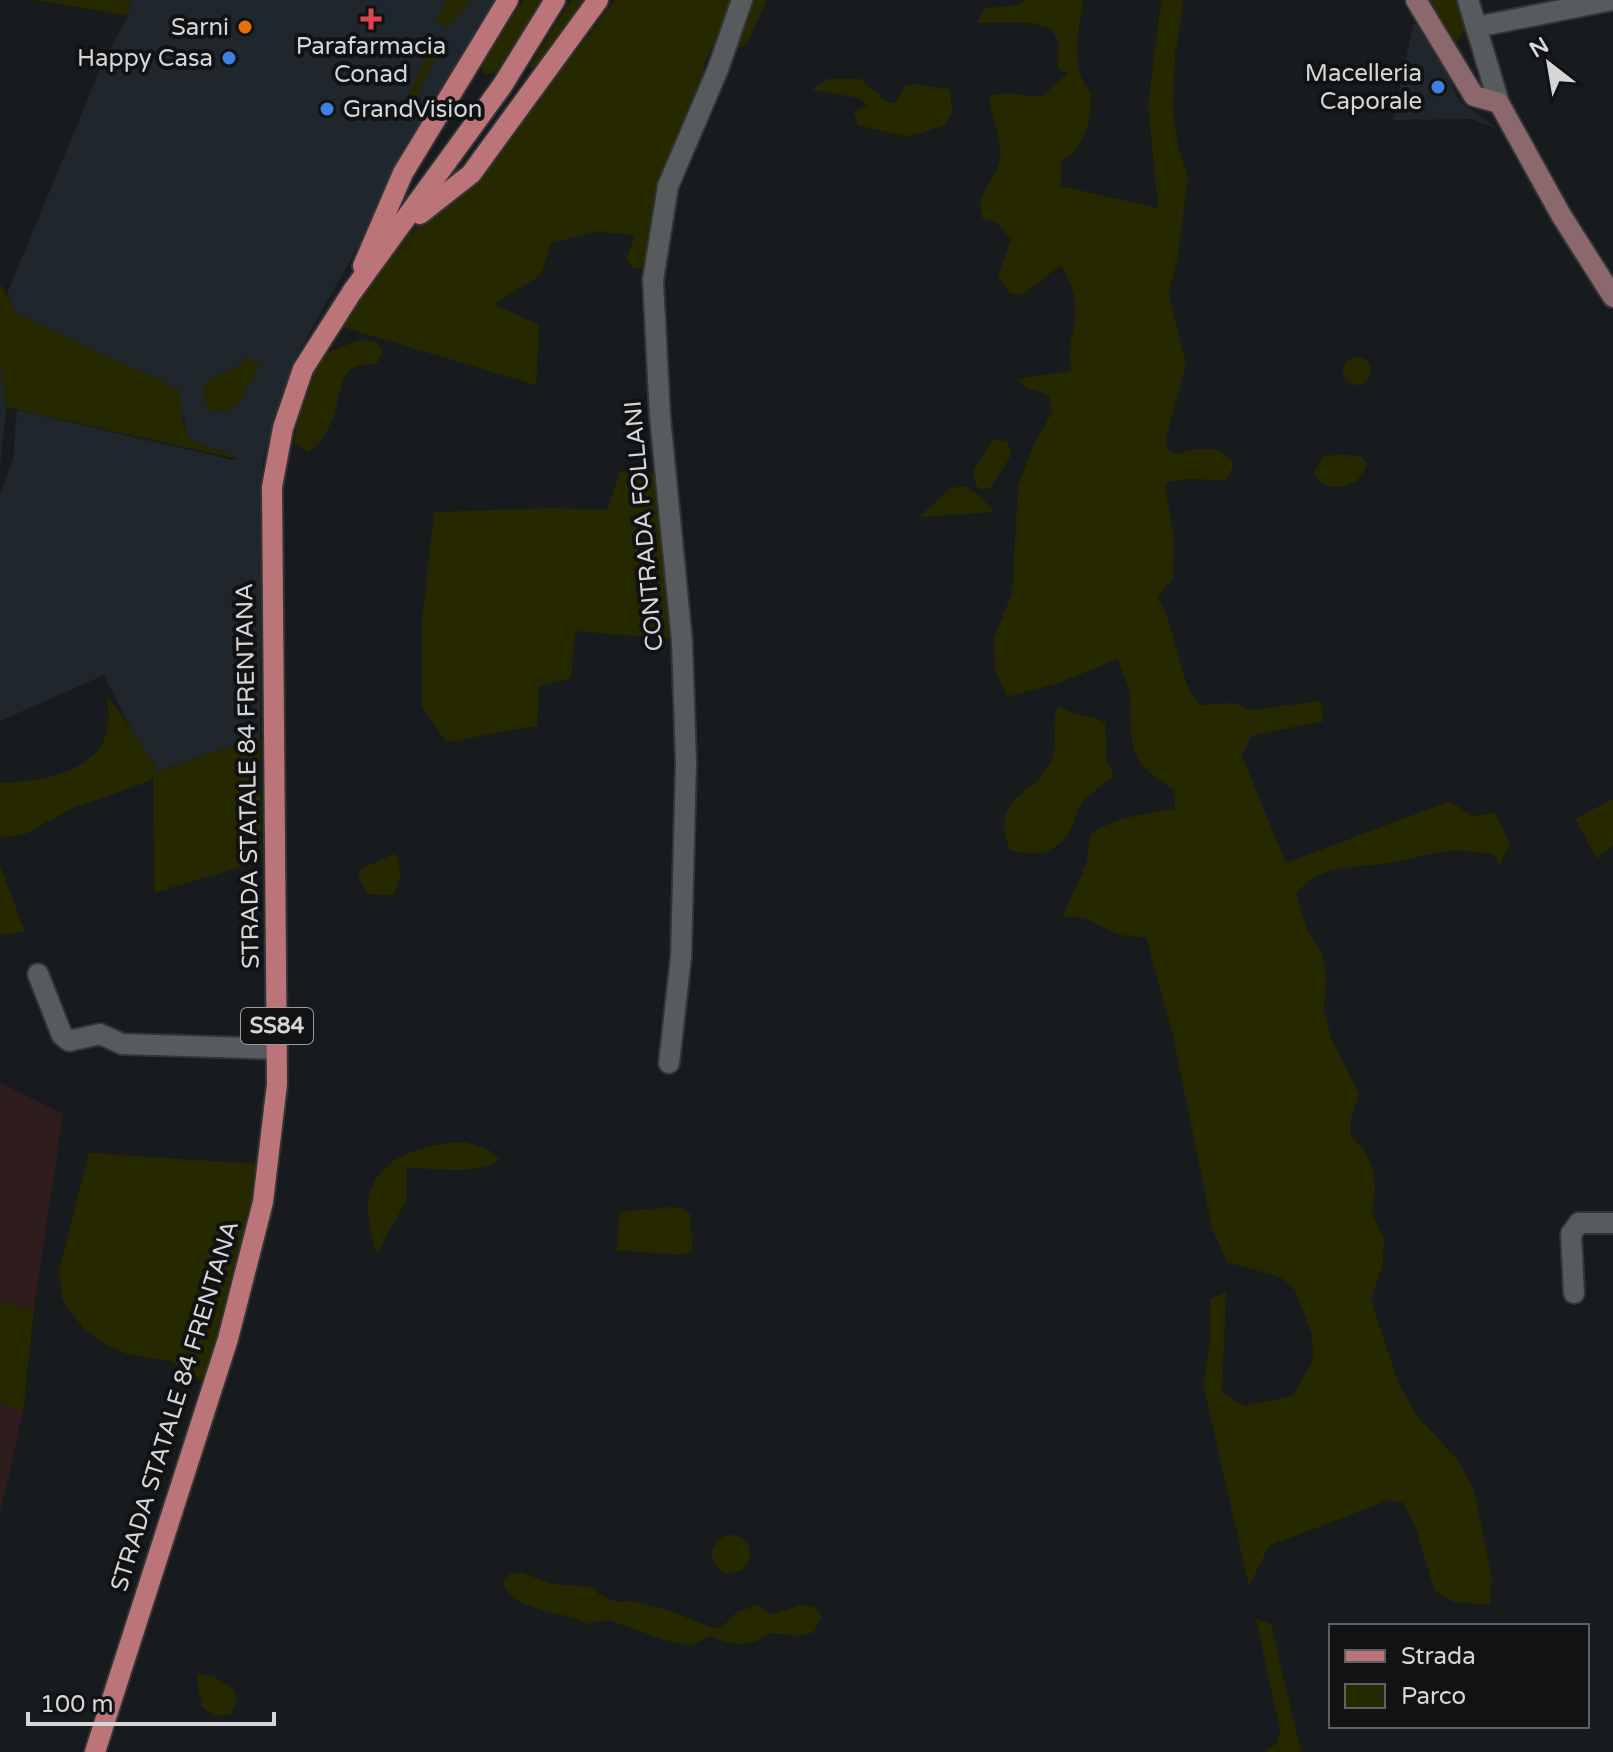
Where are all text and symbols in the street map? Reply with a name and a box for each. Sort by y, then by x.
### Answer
marker: Parafarmacia Conad [362,10,380,28]
place label: Sarni [171,13,229,42]
marker: Sarni [236,18,254,36]
north arrow [1509,24,1589,104]
place label: Parafarmacia Conad [296,32,446,89]
text: N [1525,32,1553,63]
place label: Happy Casa [77,44,213,73]
marker: Happy Casa [220,49,238,67]
place label: Macelleria Caporale [1305,59,1422,116]
marker: Macelleria Caporale [1429,78,1447,96]
place label: GrandVision [343,95,482,124]
marker: GrandVision [318,100,336,118]
street label: CONTRADA FOLLANI [619,400,669,652]
street label: STRADA STATALE 84 FRENTANA [230,583,266,969]
road number: SS84 [241,1008,313,1044]
street label: STRADA STATALE 84 FRENTANA [105,1217,245,1595]
legend [1329,1624,1589,1728]
text: Strada [1401,1642,1476,1671]
scale bar [28,1676,274,1726]
text: Parco [1401,1682,1466,1711]
text: 100 m [40,1690,114,1719]

